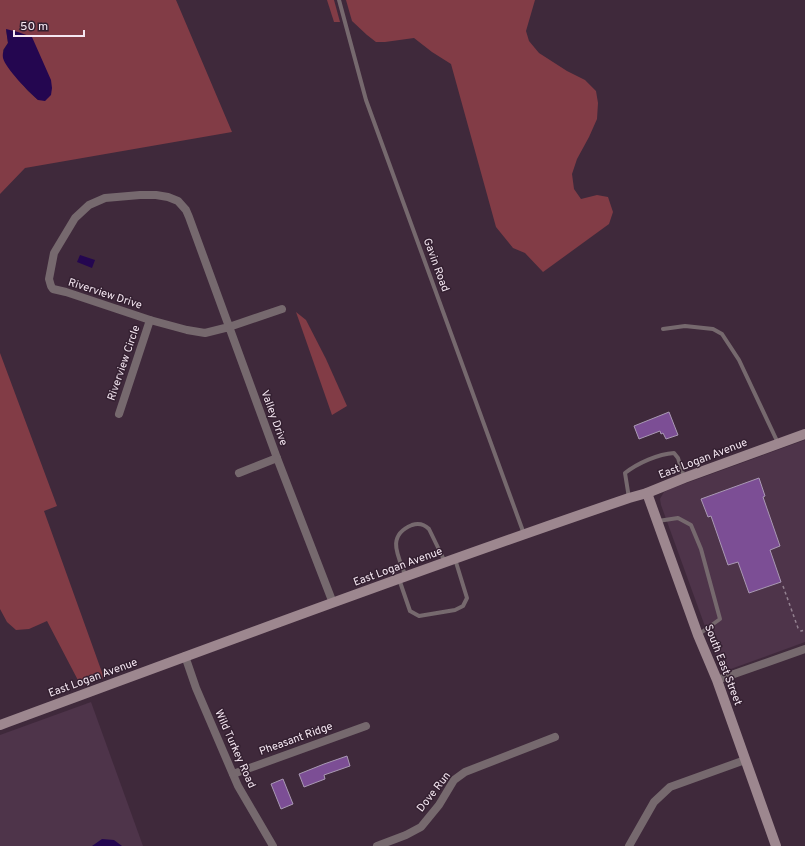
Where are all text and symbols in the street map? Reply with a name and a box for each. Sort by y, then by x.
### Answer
scale bar [14,12,84,38]
text: 50 m [20,19,48,35]
street label: Gavin Road [420,236,452,294]
street label: Riverview Drive [66,275,144,313]
street label: Riverview Circle [105,323,144,403]
street label: Valley Drive [257,388,291,448]
street label: East Logan Avenue [657,436,749,482]
street label: East Logan Avenue [351,544,445,590]
street label: South East Street [701,622,745,708]
street label: East Logan Avenue [46,655,140,701]
street label: Wild Turkey Road [211,707,259,791]
street label: Pheasant Ridge [257,719,335,759]
street label: Dove Run [414,769,454,815]

